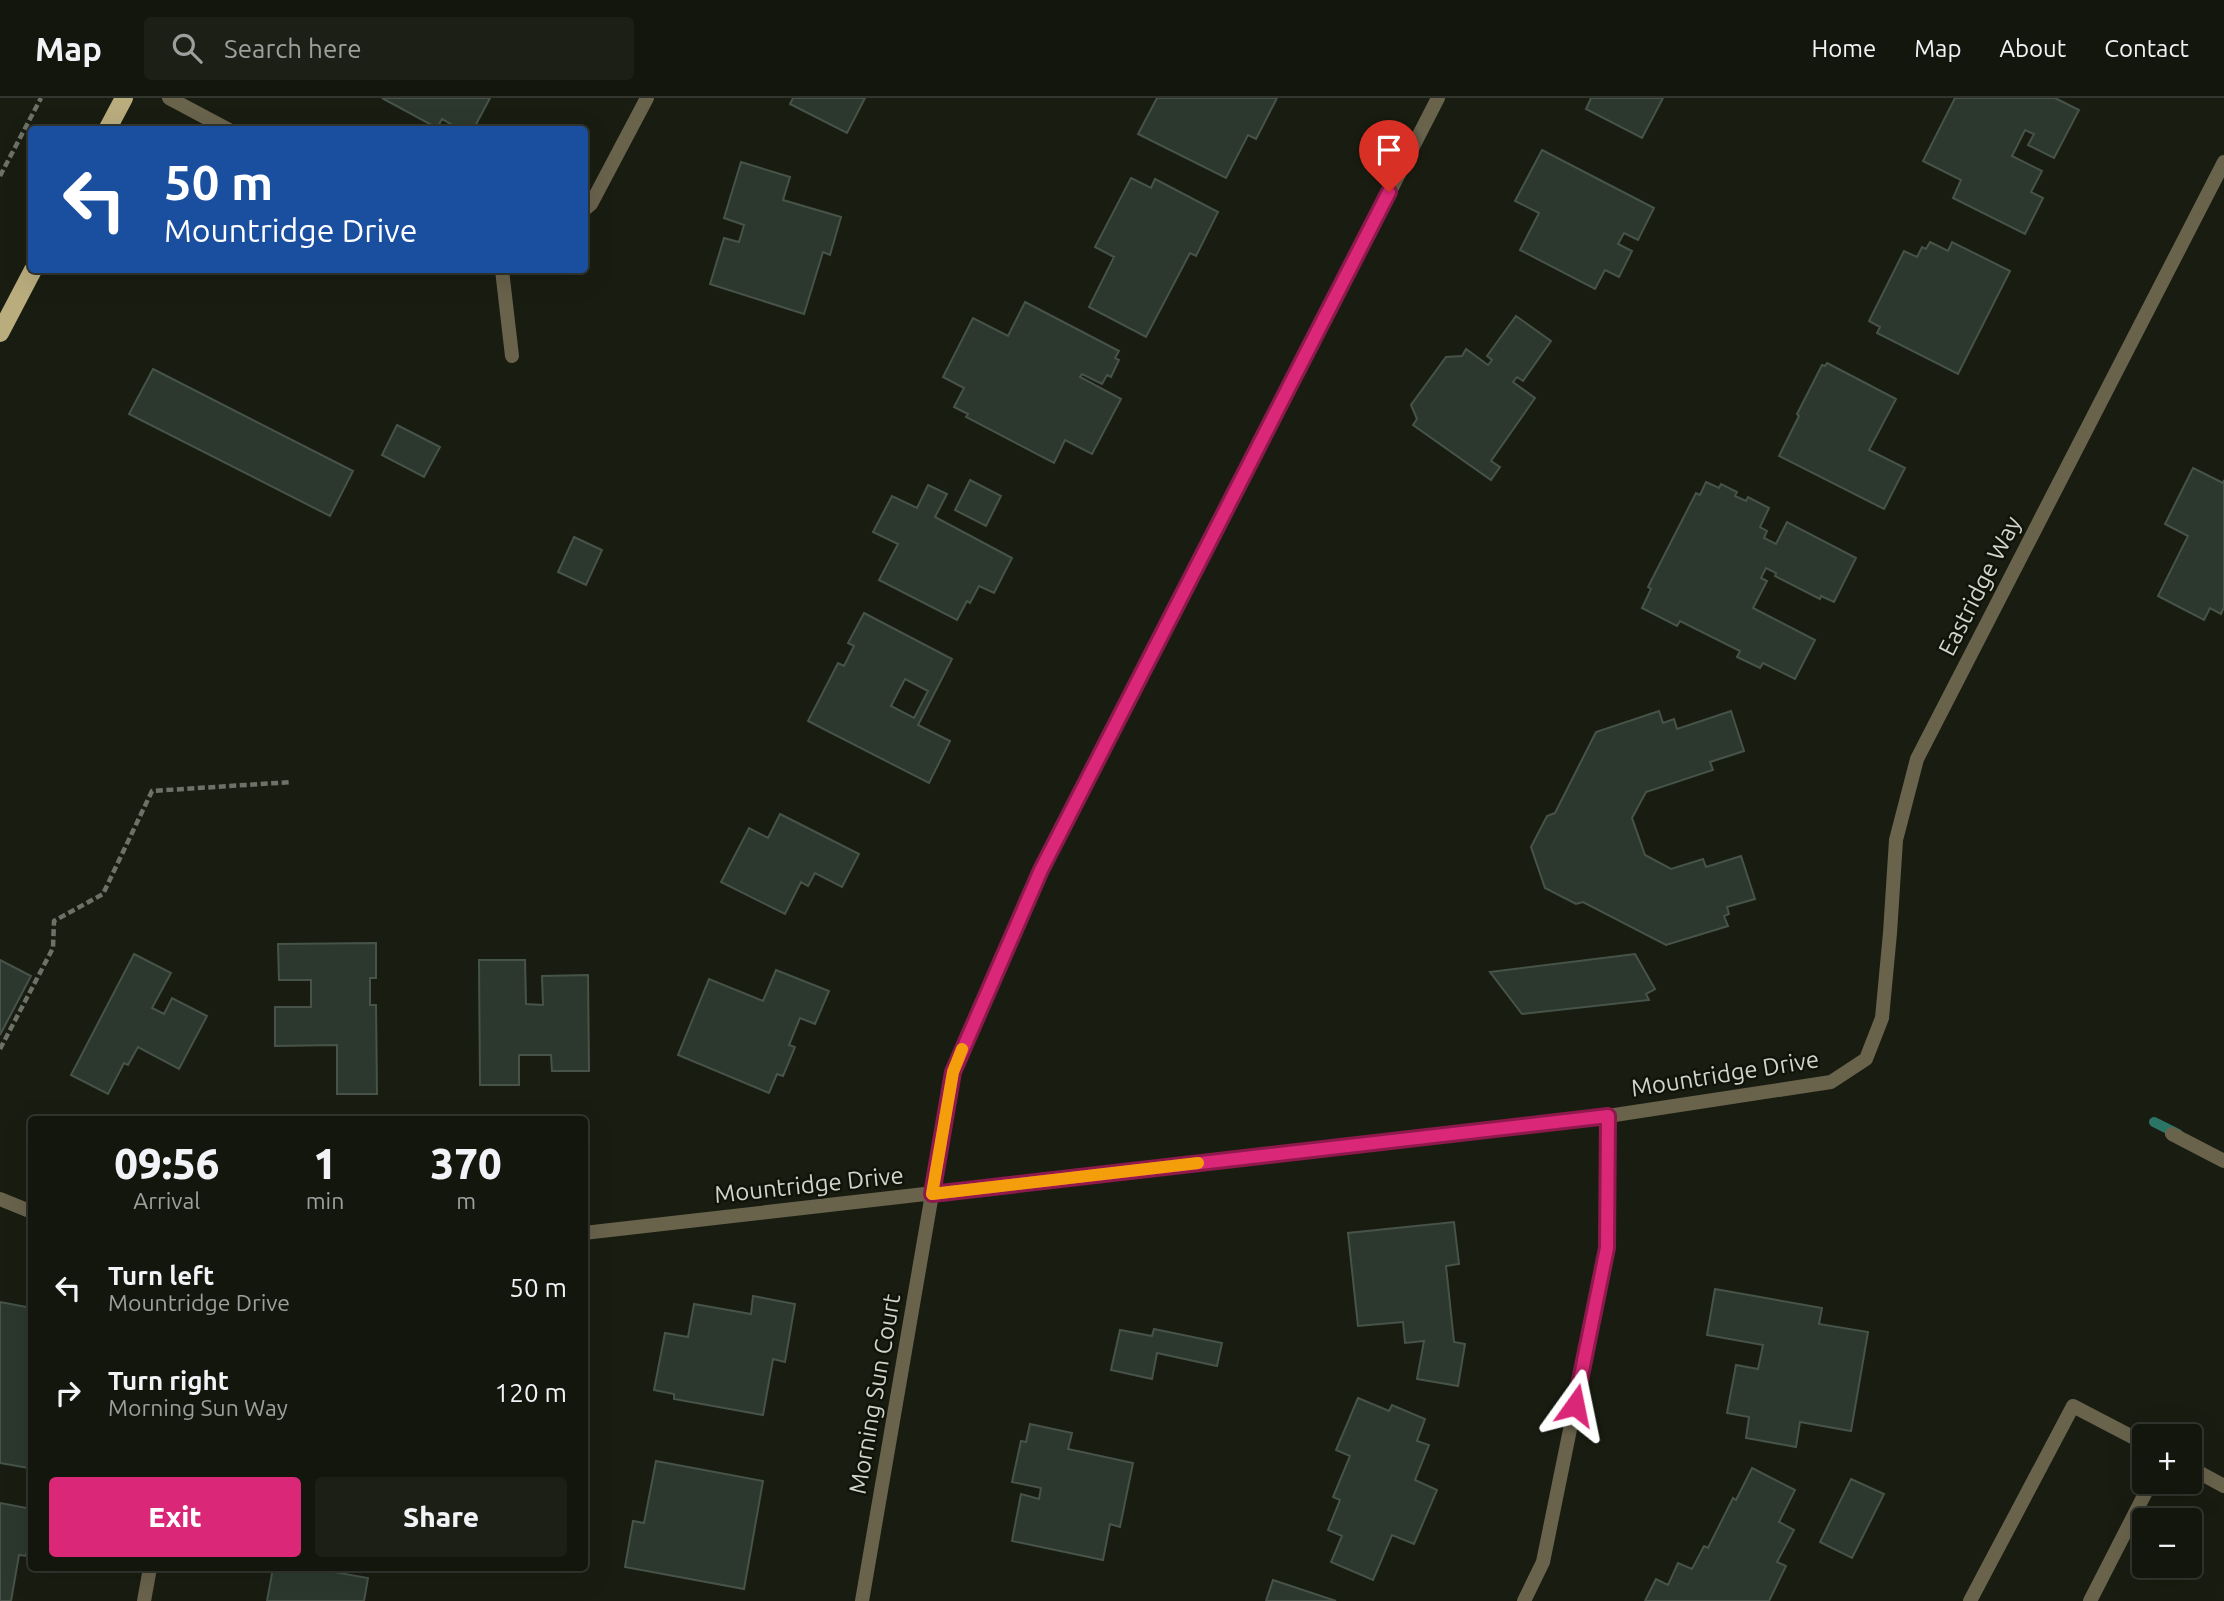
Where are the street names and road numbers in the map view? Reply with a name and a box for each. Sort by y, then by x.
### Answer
street label: Eastridge Way [1933,511,2026,660]
street label: Mountridge Drive [1629,1045,1821,1102]
street label: Mountridge Drive [713,1161,905,1208]
street label: Morning Sun Court [844,1291,906,1496]

